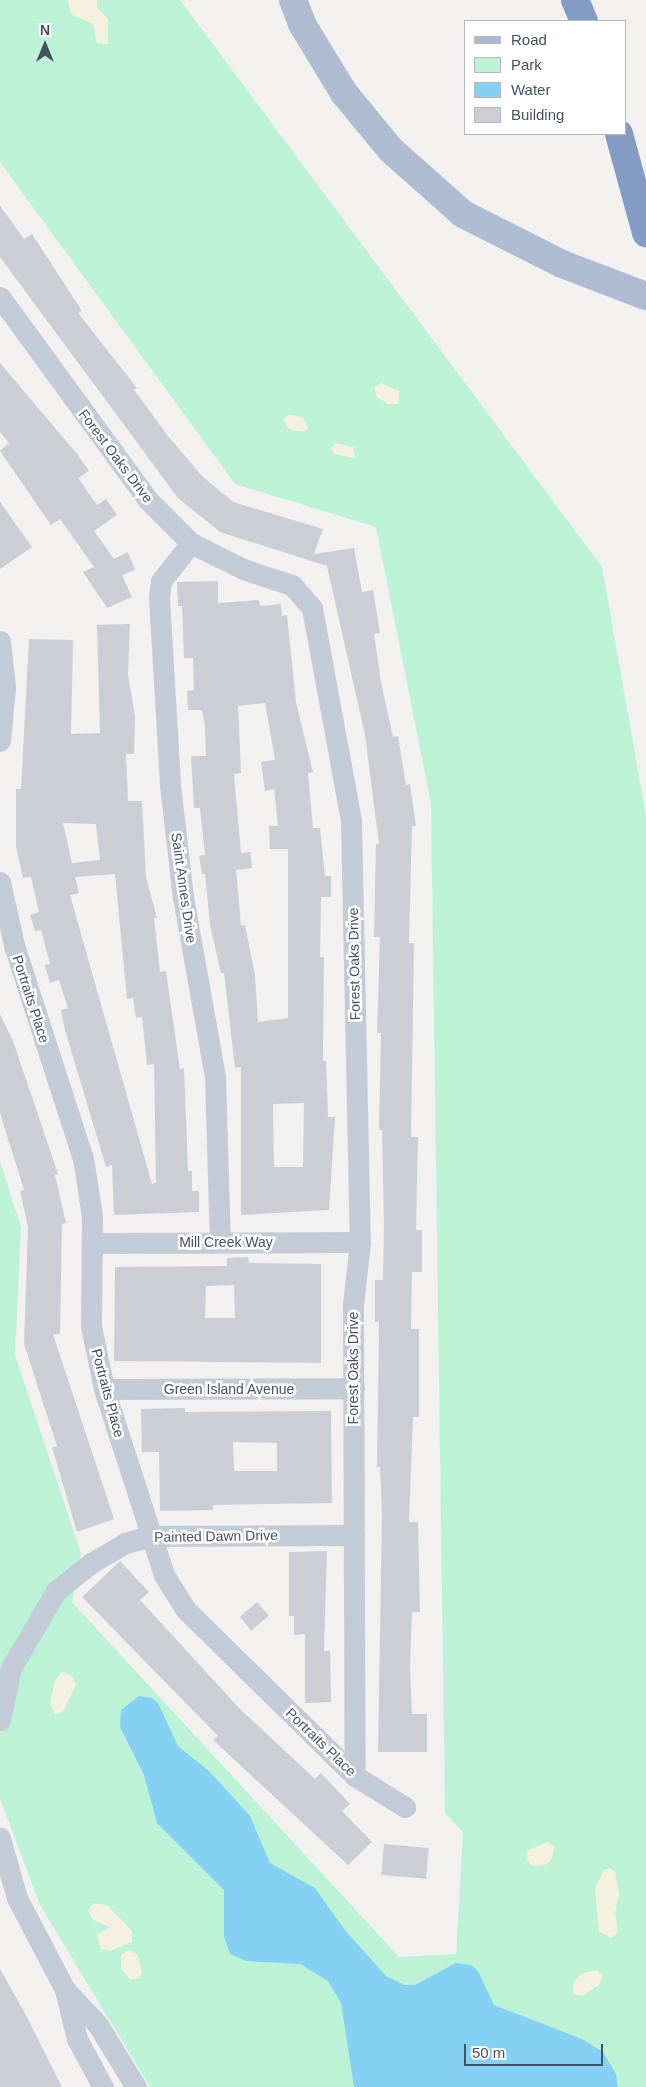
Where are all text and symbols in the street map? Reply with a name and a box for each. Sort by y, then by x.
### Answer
north arrow [20,20,70,70]
legend [463,20,626,135]
text: N [40,22,50,38]
text: Road [511,31,547,48]
text: Park [511,56,542,73]
text: Water [511,81,550,98]
text: Building [511,106,564,123]
street label: Forest Oaks Drive [75,406,157,506]
street label: Saint Annes Drive [168,831,200,945]
street label: Forest Oaks Drive [345,907,363,1021]
street label: Portraits Place [9,953,53,1045]
street label: Mill Creek Way [179,1234,273,1250]
street label: Forest Oaks Drive [345,1312,361,1424]
street label: Portraits Place [88,1347,128,1439]
street label: Green Island Avenue [163,1381,295,1397]
street label: Painted Dawn Drive [154,1527,278,1545]
street label: Portraits Place [282,1704,360,1780]
scale bar [466,2034,605,2066]
text: 50 m [472,2044,505,2061]

